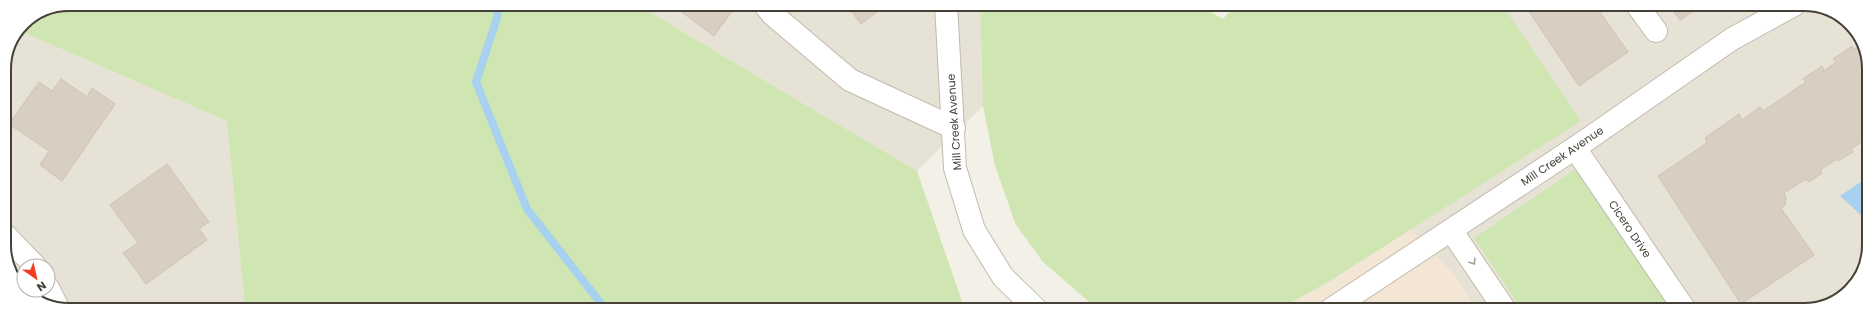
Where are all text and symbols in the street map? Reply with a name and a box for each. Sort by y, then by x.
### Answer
street label: Mill Creek Avenue [943,73,965,171]
street label: Mill Creek Avenue [1517,122,1607,190]
street label: Cicero Drive [1605,197,1655,261]
north arrow [16,258,56,298]
one-way arrow [1468,258,1475,265]
text: N [34,277,49,295]

